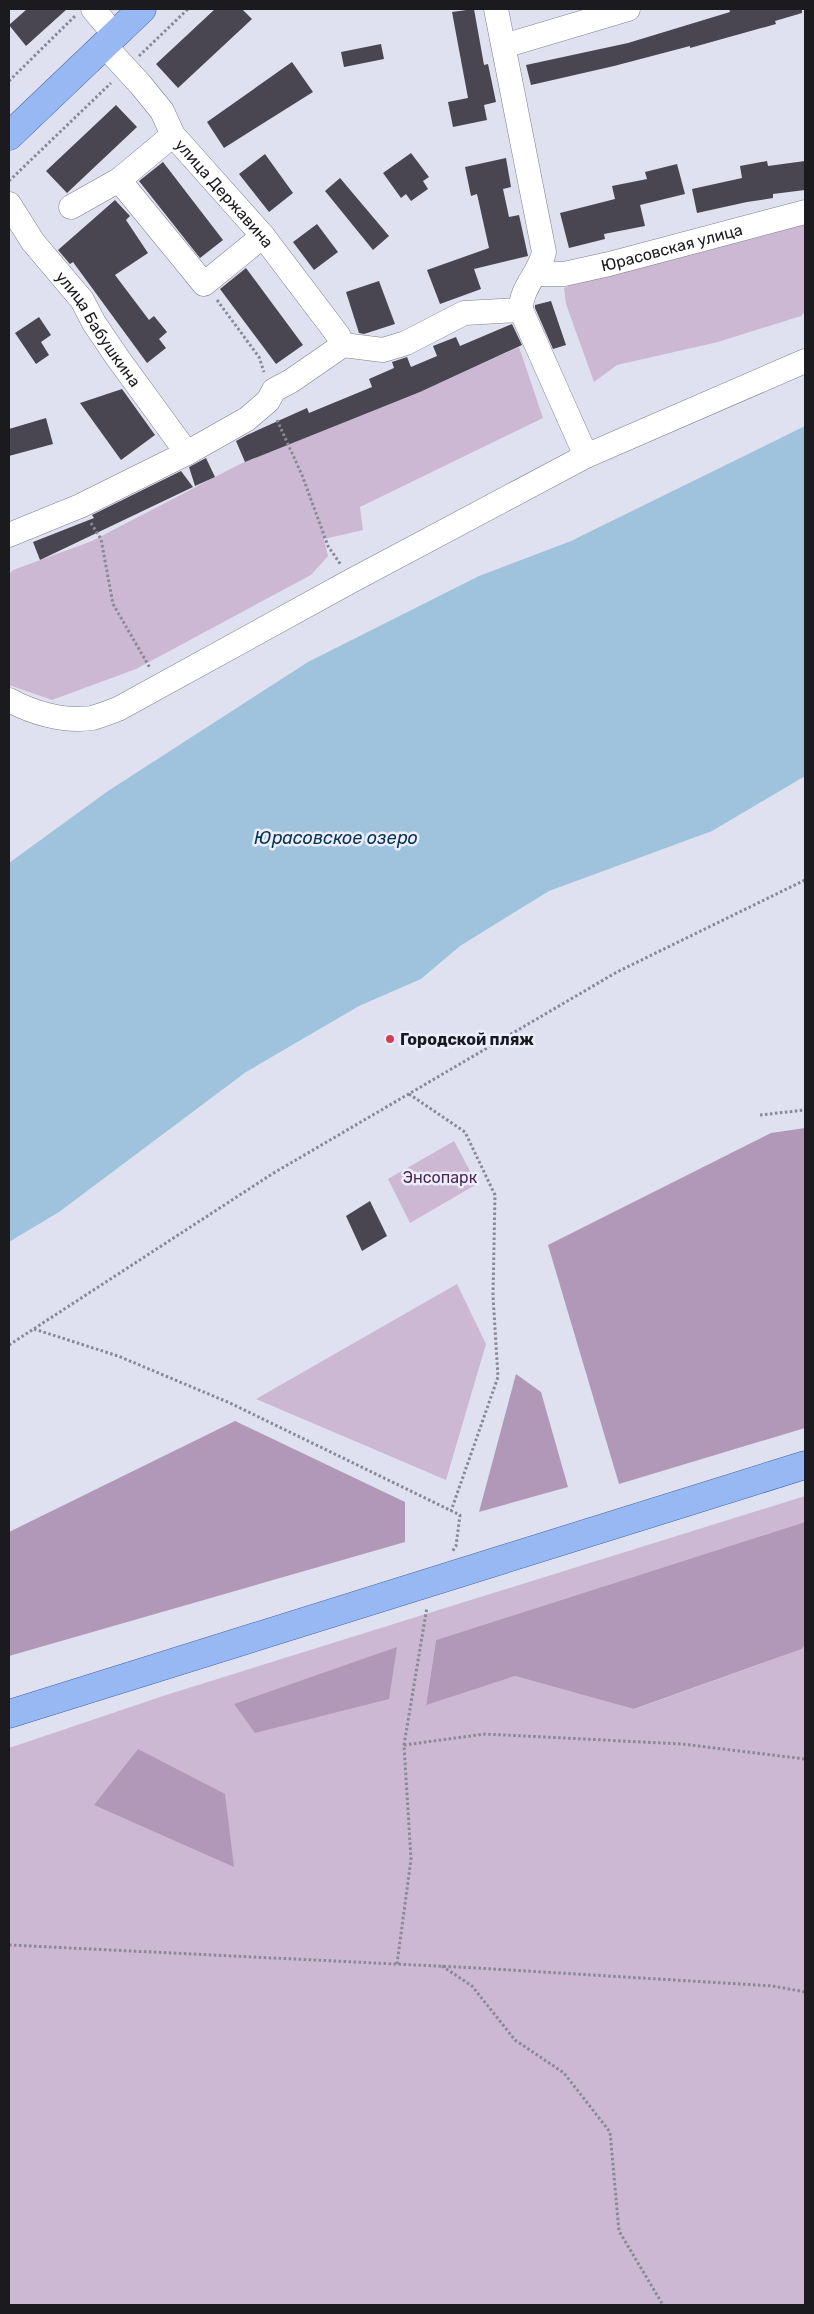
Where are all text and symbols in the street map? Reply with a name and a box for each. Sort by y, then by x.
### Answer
street label: улица Державина [171,135,277,251]
street label: Юрасовская улица [599,220,745,275]
street label: улица Бабушкина [52,267,145,391]
water label: Юрасовское озеро [254,827,418,849]
place label: Городской пляж [400,1030,534,1049]
marker: Городской пляж [384,1033,396,1045]
park label: Энсопарк [403,1168,478,1187]

